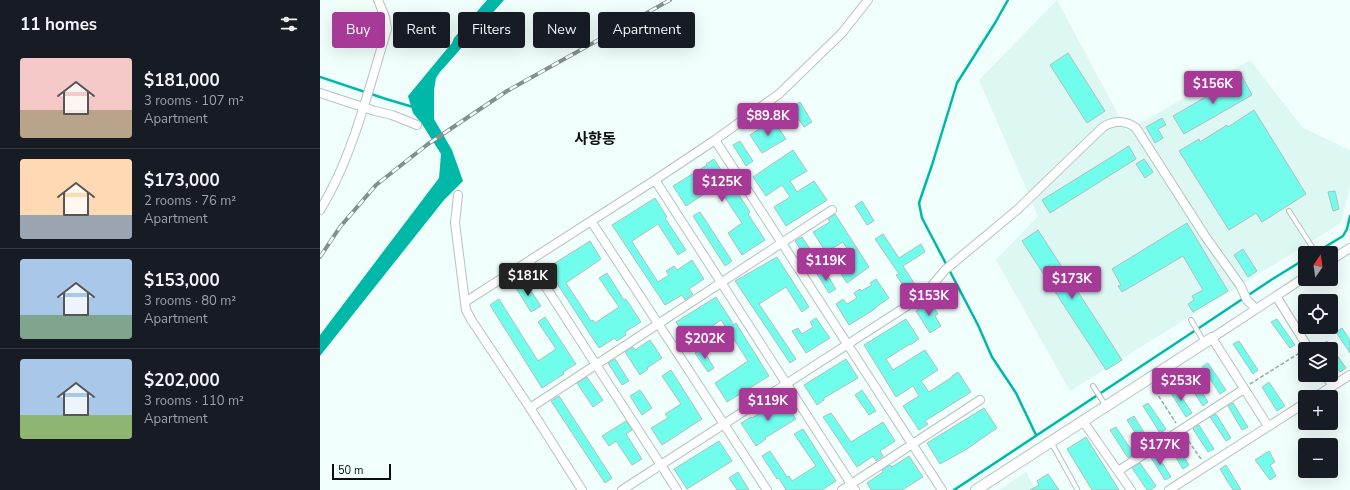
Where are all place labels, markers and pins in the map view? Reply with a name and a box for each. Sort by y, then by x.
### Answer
pin: $156K [1185,71,1241,105]
pin: $89.8K [735,103,801,137]
pin: $125K [694,169,750,203]
pin: $119K [798,248,854,282]
pin: $181K [500,263,556,297]
pin: $173K [1044,266,1100,300]
pin: $153K [901,283,957,317]
pin: $202K [677,326,733,360]
pin: $253K [1153,368,1209,402]
pin: $119K [740,388,796,422]
pin: $177K [1132,432,1188,466]

